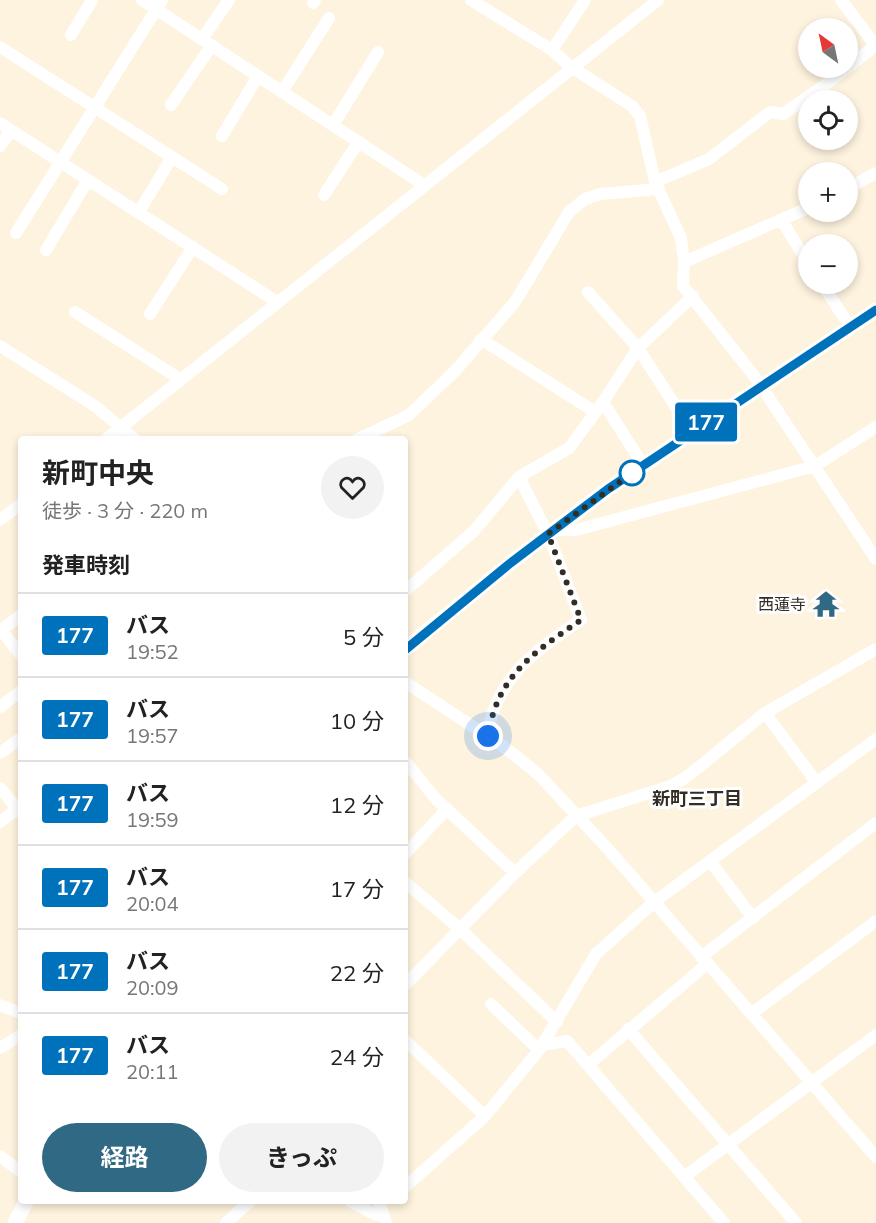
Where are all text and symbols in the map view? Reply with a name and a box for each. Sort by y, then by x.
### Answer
north arrow [798,18,858,78]
map controls [798,18,858,294]
button: locate [798,90,858,150]
button: + [798,162,858,222]
button: − [798,234,858,294]
line badge: 177 [672,402,740,442]
text: 177 [687,409,725,435]
text: 新町中央 [42,455,154,490]
button: heart [321,456,384,519]
unlabelled marker [619,460,645,486]
text: 徒歩 · 3 分 · 220 m [42,498,208,523]
text: 発車時刻 [42,551,130,579]
temple icon: 西蓮寺 [811,589,841,619]
place label: 西蓮寺 [758,594,806,614]
text: バス [126,611,170,639]
text: 177 [56,622,94,648]
text: 5 分 [343,623,384,651]
text: 19:52 [126,639,179,664]
text: バス [126,695,170,723]
text: 177 [56,706,94,732]
text: 10 分 [330,707,384,735]
your location [473,721,503,751]
text: 19:57 [126,723,179,748]
text: バス [126,779,170,807]
district label: 新町三丁目 [652,787,742,810]
text: 177 [56,790,94,816]
text: 12 分 [330,791,384,819]
text: 19:59 [126,807,179,832]
text: バス [126,863,170,891]
text: 177 [56,874,94,900]
text: 17 分 [330,875,384,903]
text: 20:04 [126,891,179,916]
text: バス [126,947,170,975]
text: 177 [56,958,94,984]
text: 22 分 [330,959,384,987]
text: 20:09 [126,975,179,1000]
text: バス [126,1031,170,1059]
text: 177 [56,1042,94,1068]
text: 24 分 [330,1043,384,1071]
text: 20:11 [126,1059,179,1084]
button: 経路 [42,1123,207,1192]
button: きっぷ [219,1123,384,1192]

